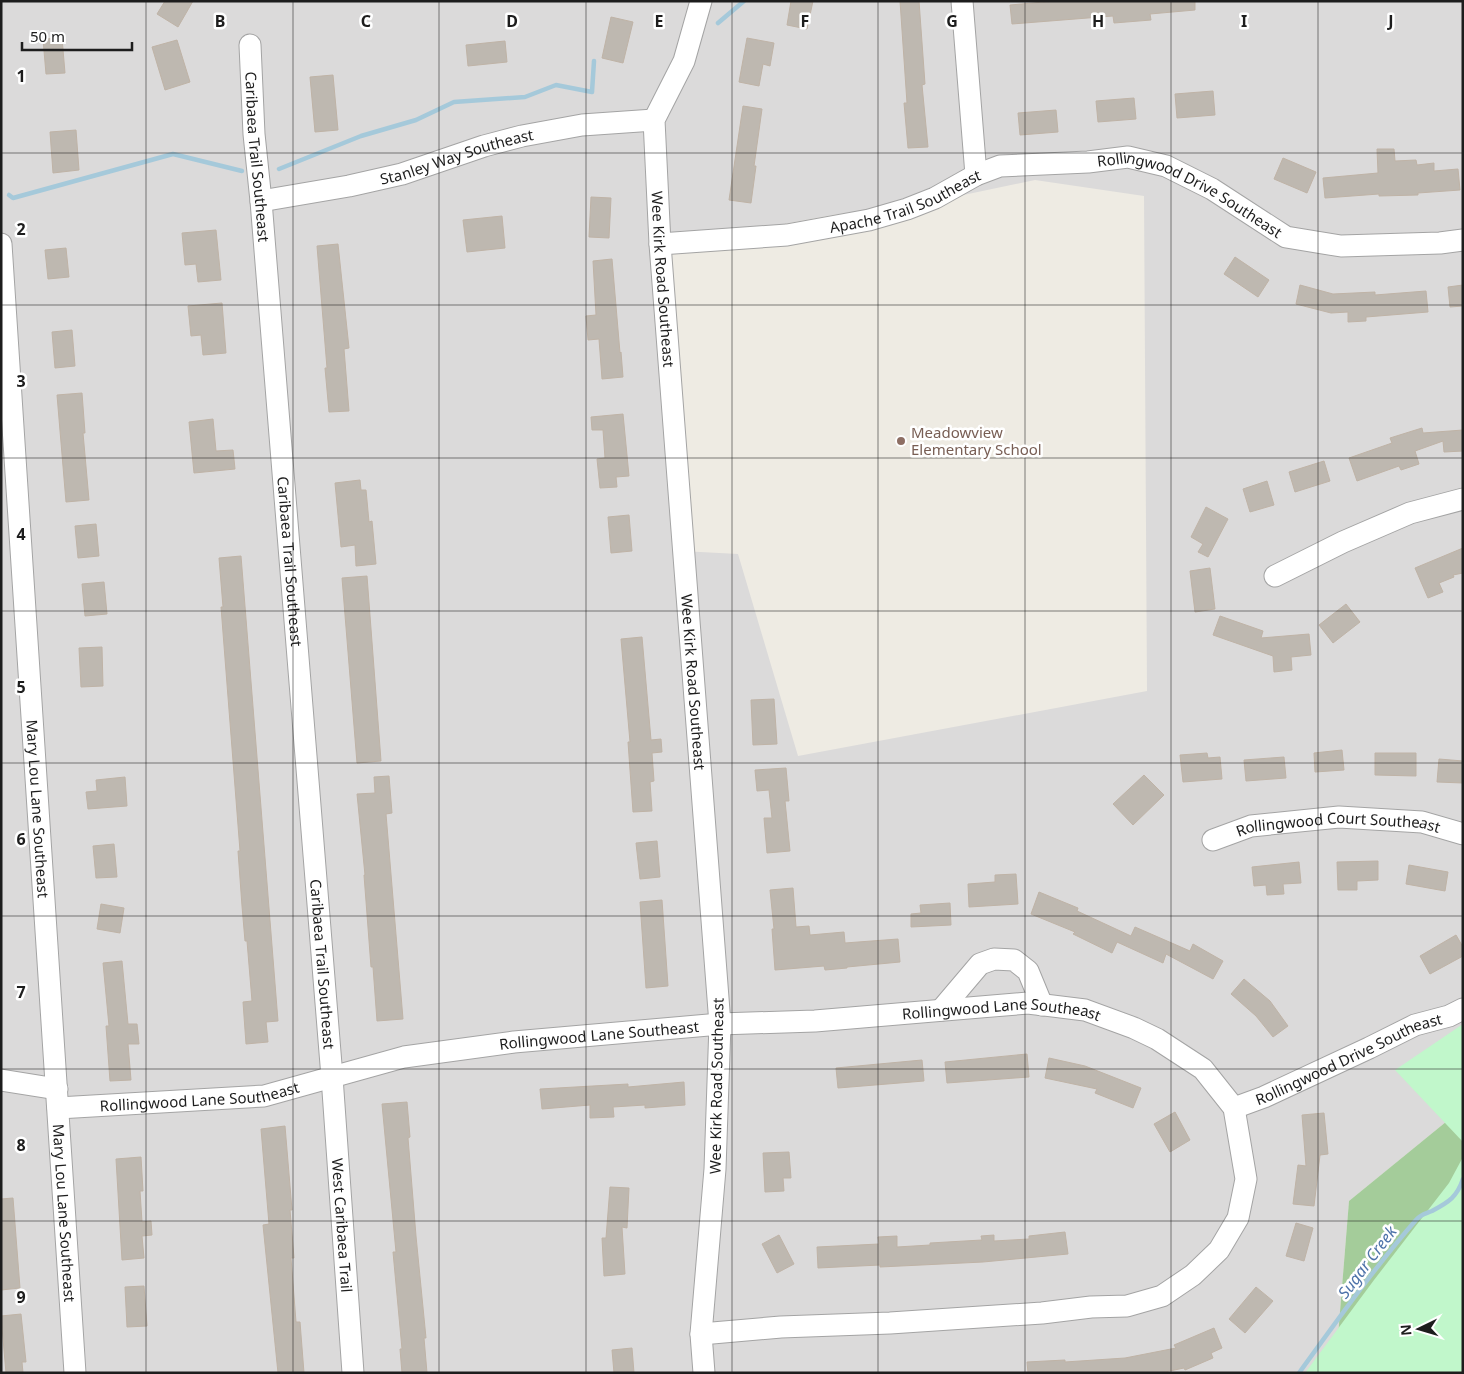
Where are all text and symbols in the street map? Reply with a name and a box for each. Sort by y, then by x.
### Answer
text: B [215,10,225,32]
text: C [361,10,371,32]
text: D [506,10,518,32]
text: E [655,10,664,32]
text: F [801,10,809,32]
text: G [946,10,958,32]
text: H [1092,10,1104,32]
text: I [1241,10,1247,32]
text: J [1386,10,1394,32]
scale bar [22,20,132,52]
text: 50 m [30,26,65,46]
text: 1 [16,65,26,87]
street label: Caribaea Trail Southeast [241,71,274,243]
street label: Stanley Way Southeast [378,124,535,189]
street label: Rollingwood Drive Southeast [1096,147,1287,242]
street label: Apache Trail Southeast [828,164,984,237]
street label: Wee Kirk Road Southeast [647,191,679,369]
text: 2 [16,218,26,240]
text: 3 [16,370,26,392]
place label: Meadowview Elementary School [911,422,1042,459]
marker: Meadowview Elementary School [895,435,907,447]
street label: Caribaea Trail Southeast [273,475,307,648]
text: 4 [16,523,26,545]
street label: Wee Kirk Road Southeast [677,593,710,771]
text: 5 [16,676,26,698]
street label: Mary Lou Lane Southeast [22,719,54,899]
street label: Rollingwood Court Southeast [1233,807,1443,841]
text: 6 [16,828,26,850]
street label: Caribaea Trail Southeast [306,878,340,1051]
text: 7 [16,981,26,1003]
street label: Rollingwood Lane Southeast [901,993,1104,1025]
street label: Wee Kirk Road Southeast [704,997,728,1174]
street label: Rollingwood Drive Southeast [1252,1008,1445,1109]
street label: Rollingwood Lane Southeast [498,1016,700,1054]
street label: Rollingwood Lane Southeast [99,1077,302,1116]
street label: Mary Lou Lane Southeast [49,1123,80,1303]
text: 8 [16,1134,26,1156]
street label: West Caribaea Trail [328,1157,357,1293]
water label: Sugar Creek [1332,1220,1402,1303]
text: 9 [16,1286,26,1308]
north arrow [1394,1304,1444,1354]
text: N [1396,1324,1416,1337]

